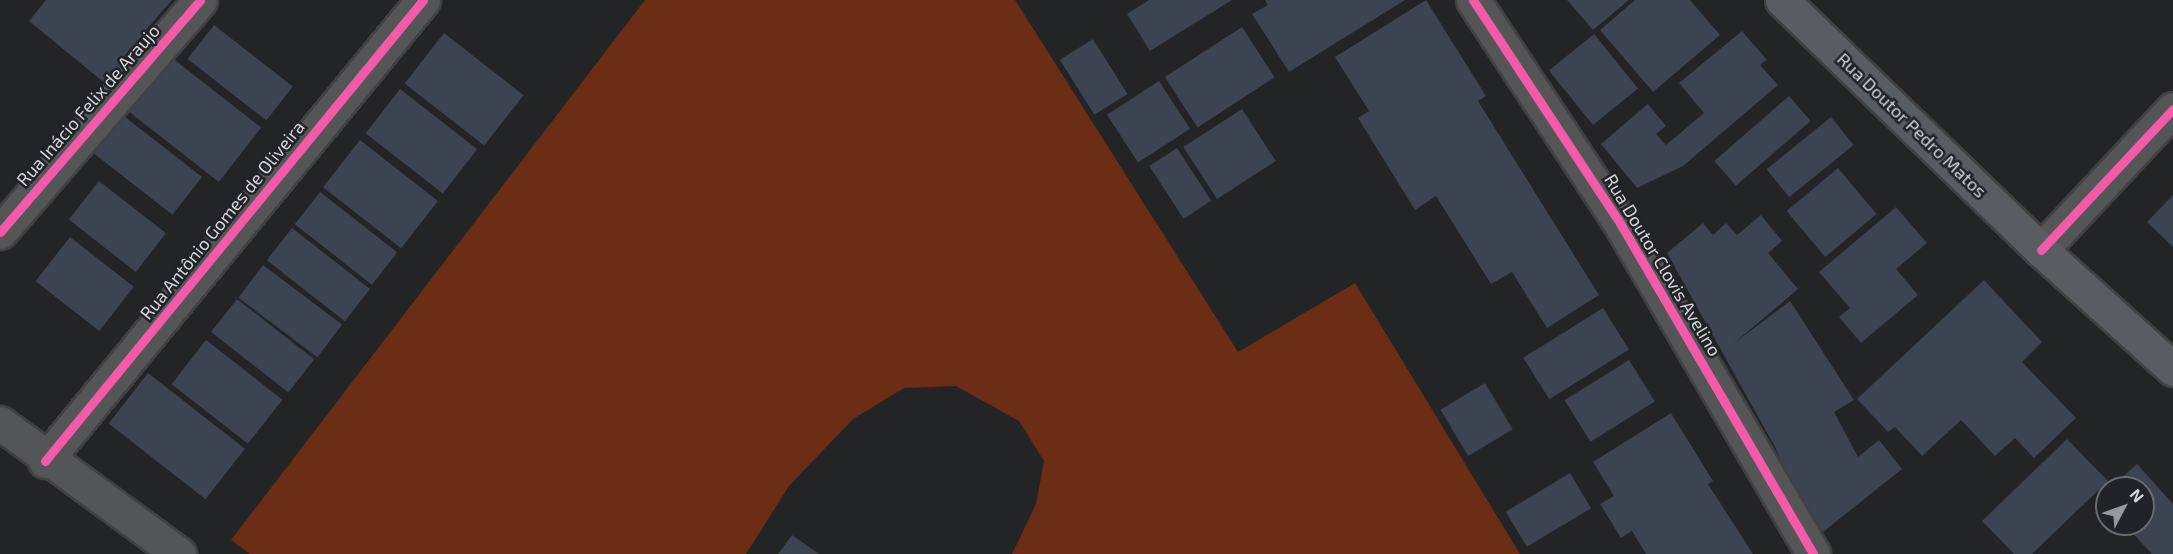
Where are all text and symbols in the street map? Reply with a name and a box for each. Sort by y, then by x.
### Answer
street label: Rua Inácio Felix de Araujo [12,20,164,190]
street label: Rua Doutor Pedro Matos [1833,48,1991,202]
street label: Rua Antônio Gomes de Oliveira [135,116,309,324]
street label: Rua Doutor Clovis Avelino [1600,170,1726,360]
north arrow [2095,476,2155,536]
text: N [2126,485,2148,506]

